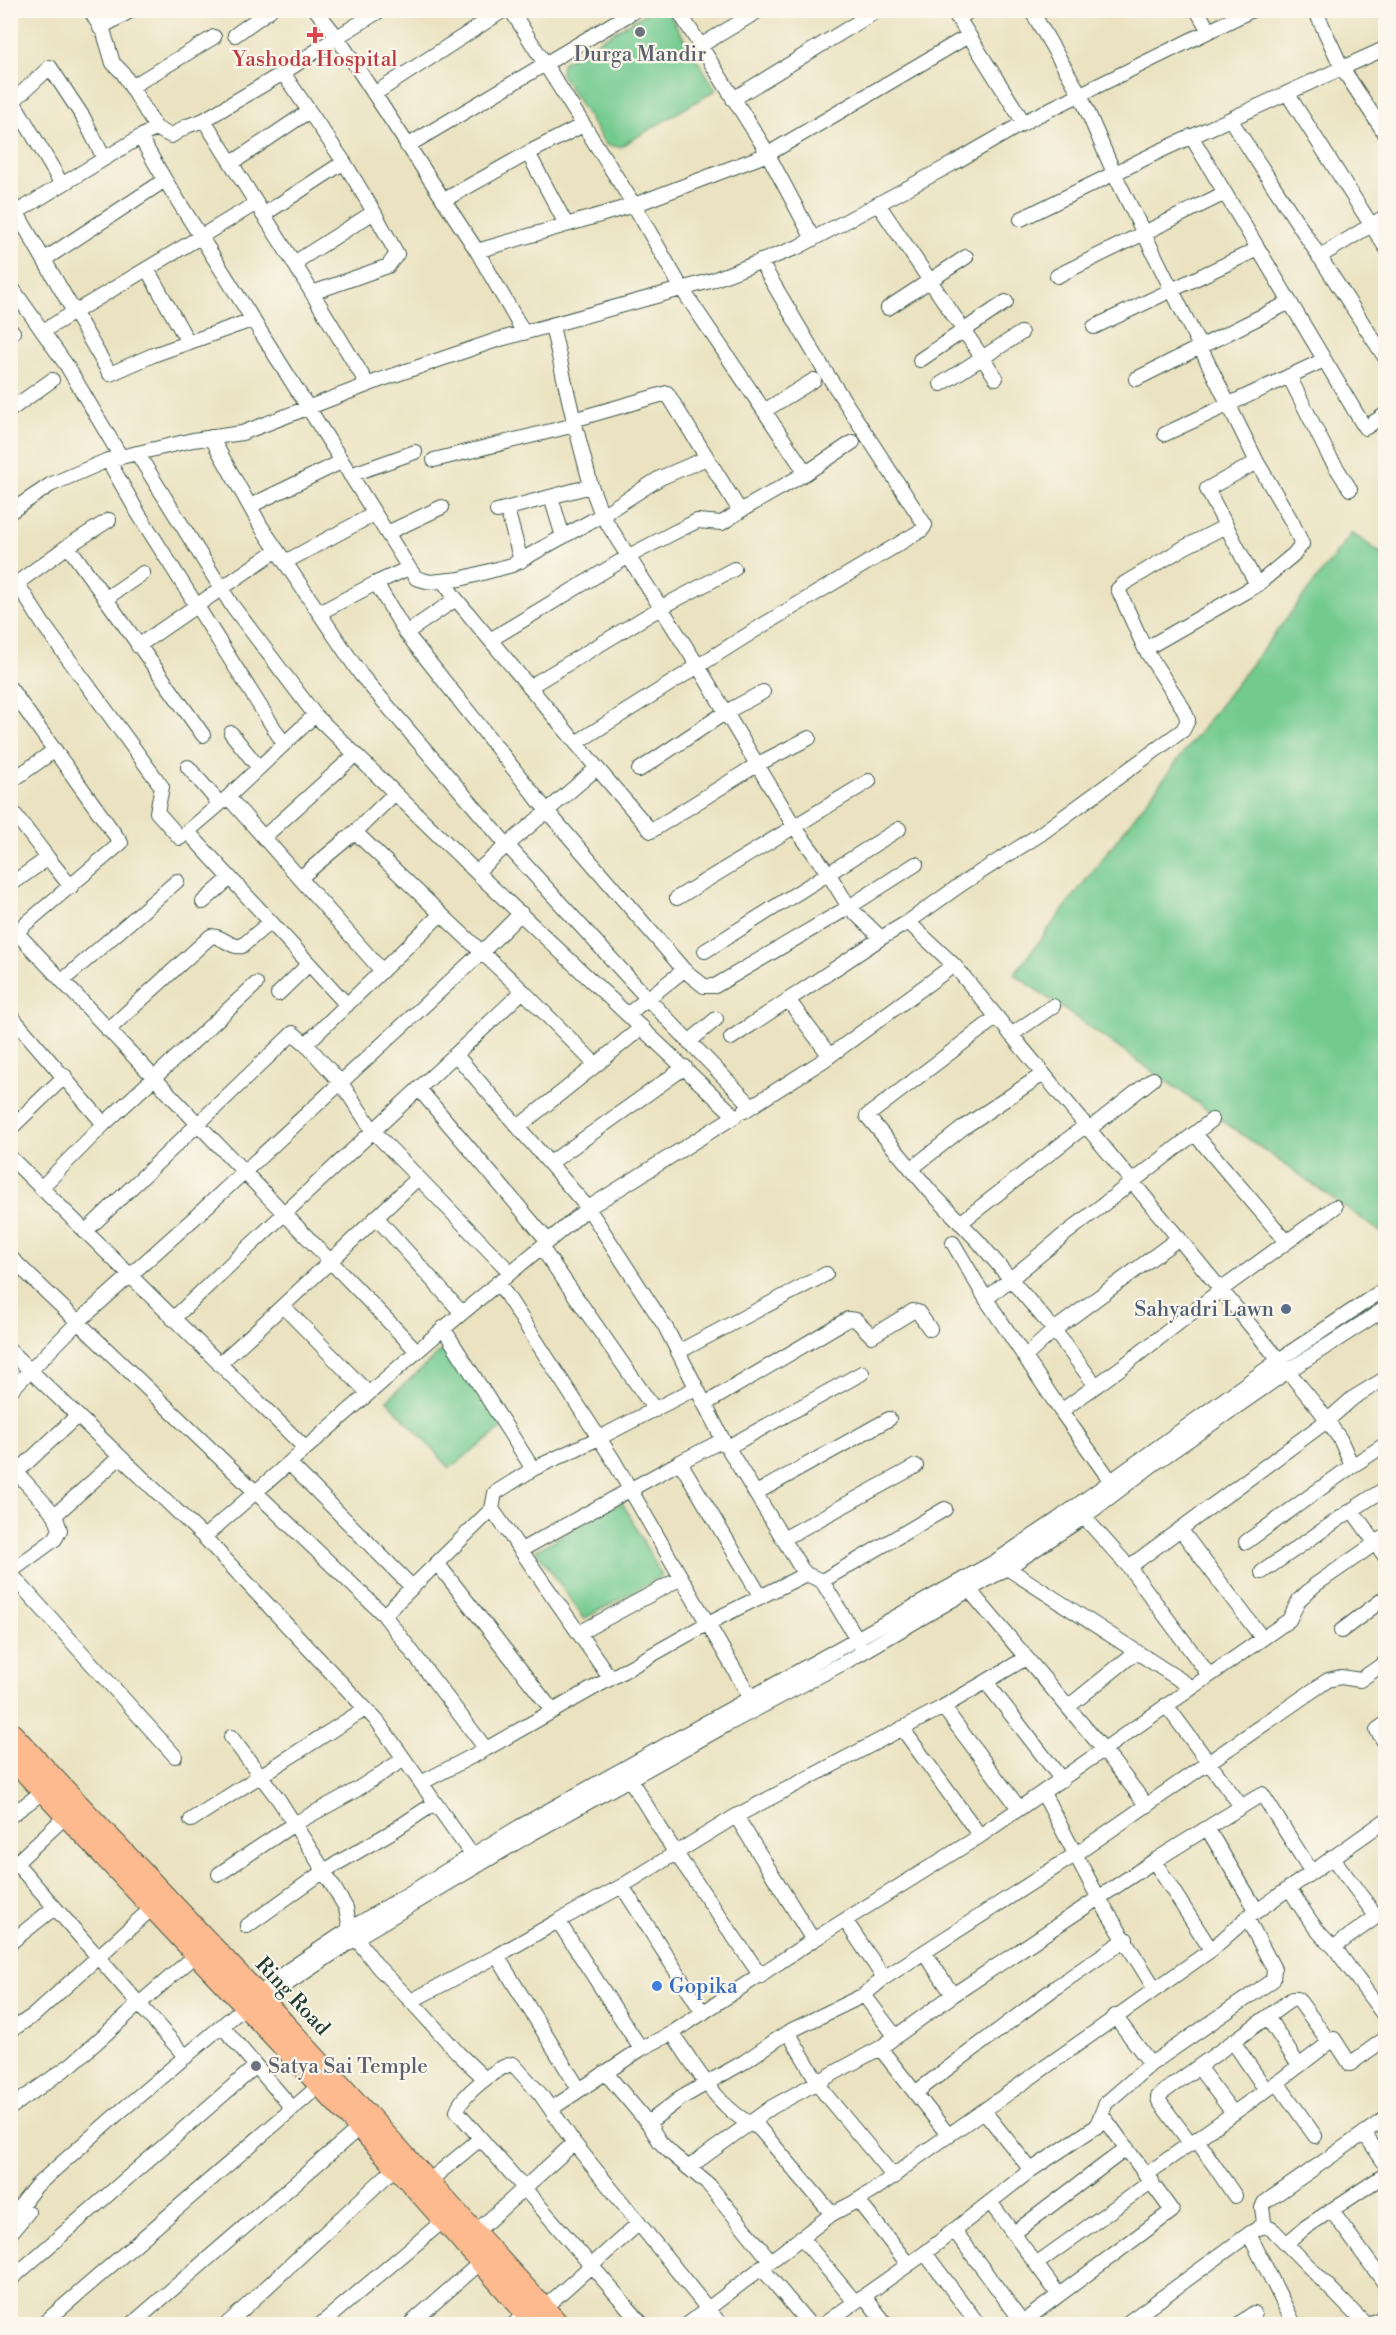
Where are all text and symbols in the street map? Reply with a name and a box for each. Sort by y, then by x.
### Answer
marker: Durga Mandir [633,25,647,39]
marker: Yashoda Hospital [306,26,324,44]
place label: Durga Mandir [574,42,706,68]
place label: Yashoda Hospital [232,47,397,73]
place label: Sahyadri Lawn [1134,1297,1274,1323]
marker: Sahyadri Lawn [1279,1302,1293,1316]
street label: Ring Road [249,1952,335,2041]
place label: Gopika [669,1974,738,2000]
marker: Gopika [650,1979,664,1993]
place label: Satya Sai Temple [268,2054,428,2080]
marker: Satya Sai Temple [249,2059,263,2073]

